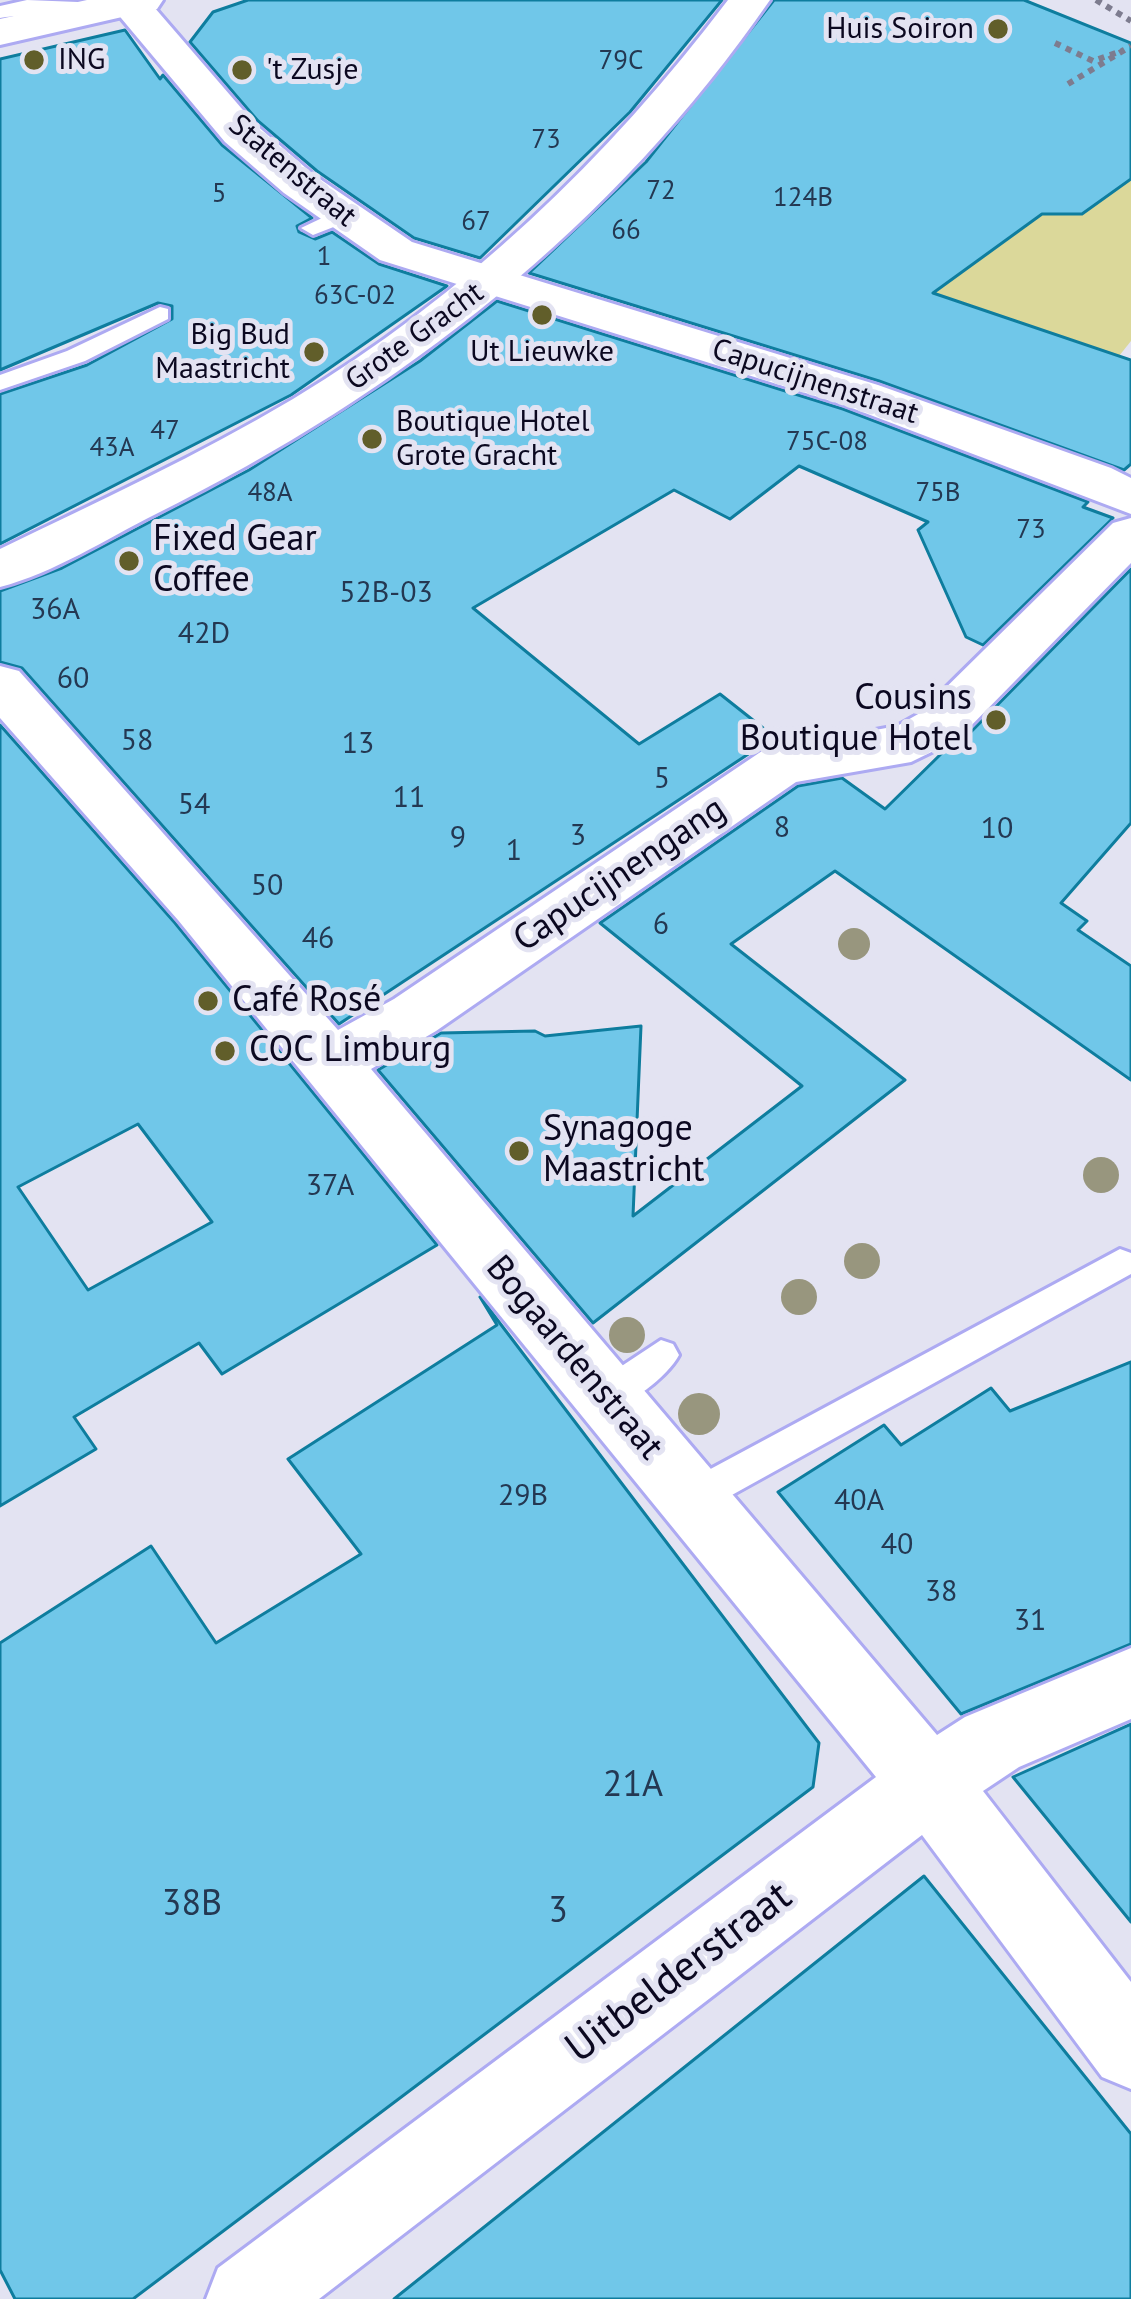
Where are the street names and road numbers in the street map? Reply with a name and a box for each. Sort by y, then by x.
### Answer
street label: Statenstraat [221,107,363,235]
street label: Grote Gracht [339,275,491,399]
street label: Capucijnenstraat [707,332,923,432]
street label: Capucijnengang [506,788,734,962]
street label: Bogaardenstraat [476,1247,672,1469]
street label: Uitbelderstraat [556,1872,802,2074]

